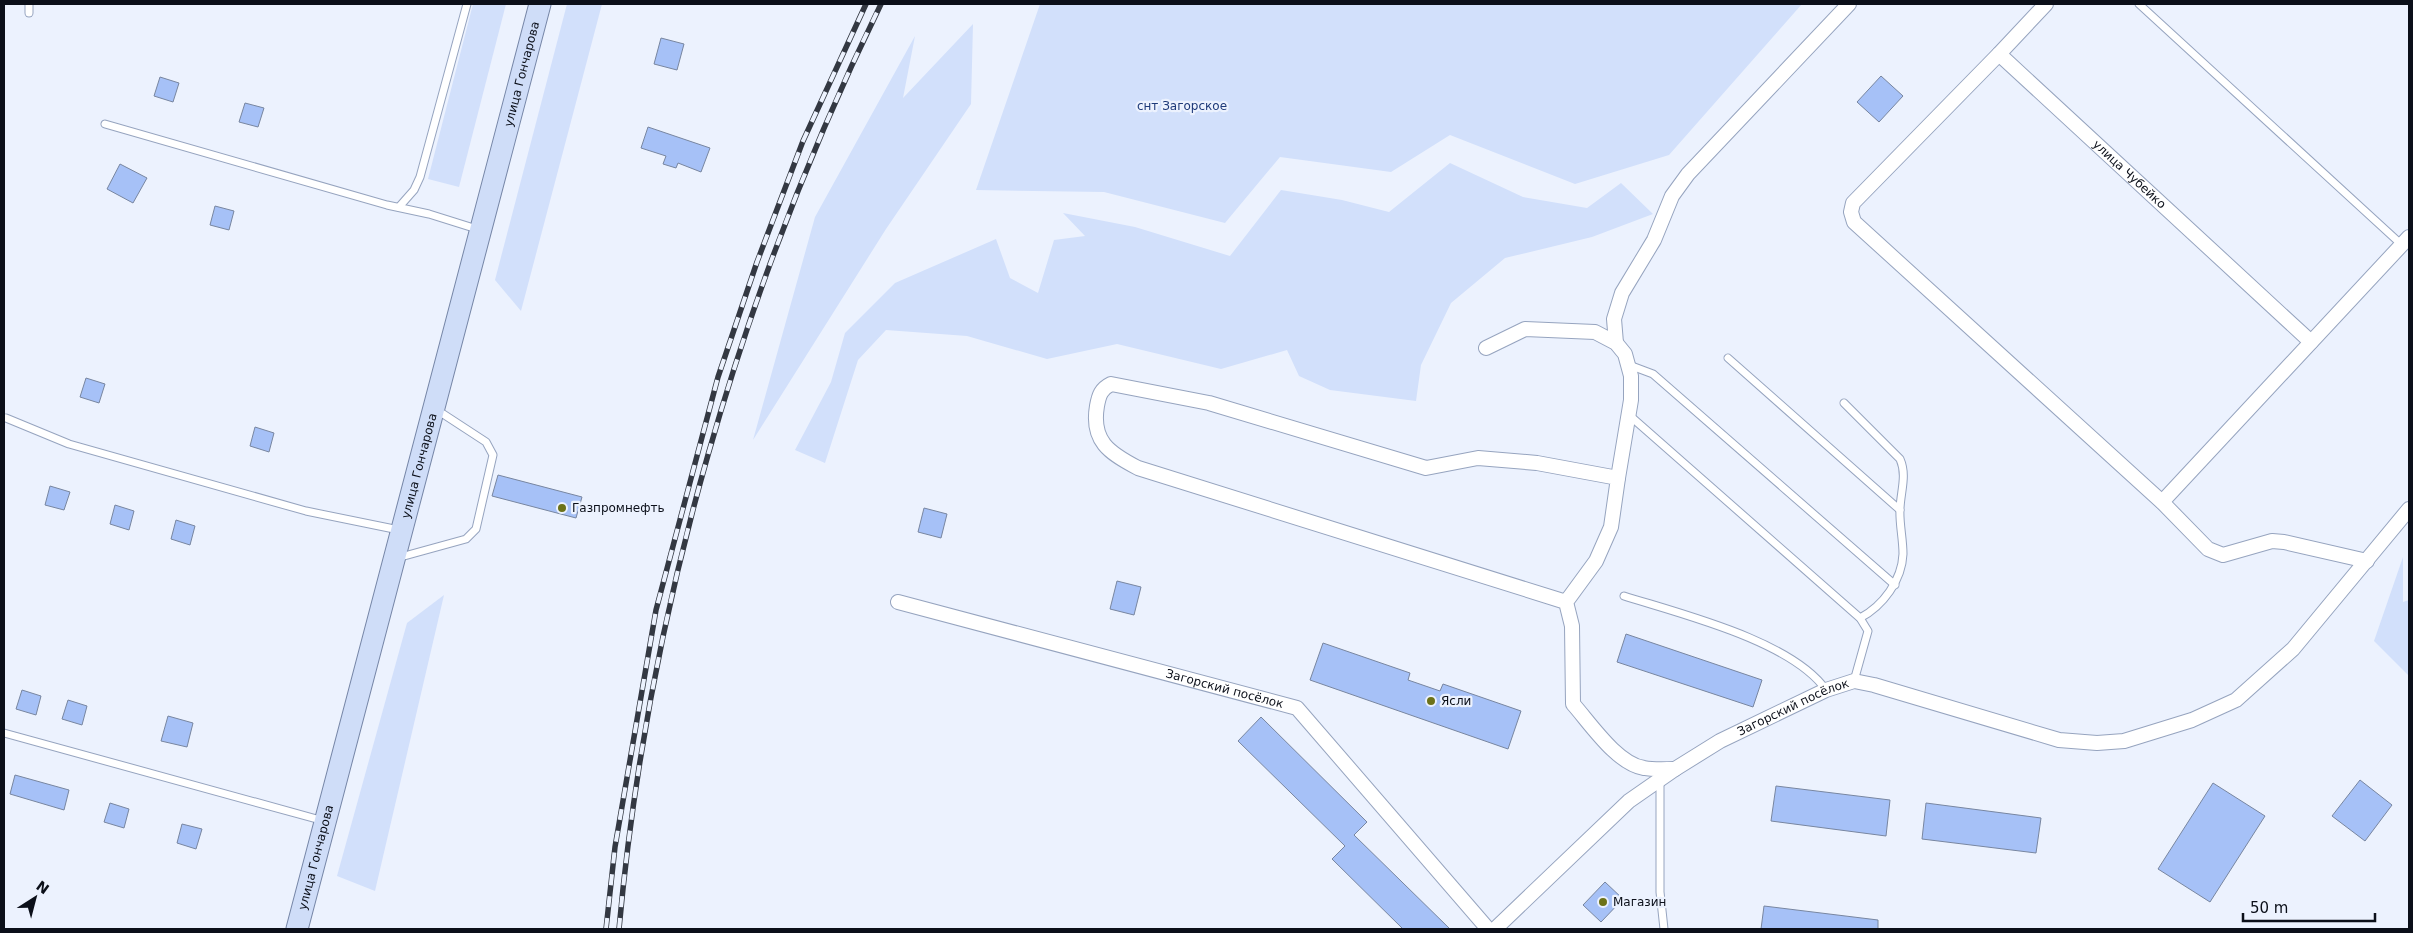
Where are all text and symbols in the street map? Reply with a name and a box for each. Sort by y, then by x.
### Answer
street label: улица Гончарова [501,20,542,128]
park label: снт Загорское [1137,99,1227,113]
street label: улица Чубейко [2090,137,2169,212]
street label: улица Гончарова [399,412,440,520]
place label: Газпромнефть [572,501,664,515]
marker: Газпромнефть [556,502,568,514]
street label: Загорский посёлок [1164,666,1285,711]
street label: Загорский посёлок [1735,676,1851,739]
place label: Ясли [1441,694,1471,708]
marker: Ясли [1425,695,1437,707]
street label: улица Гончарова [295,803,336,912]
north arrow [10,873,60,923]
text: N [33,878,52,897]
scale bar [2243,890,2376,922]
place label: Магазин [1613,895,1666,909]
marker: Магазин [1597,896,1609,908]
text: 50 m [2250,899,2288,917]

